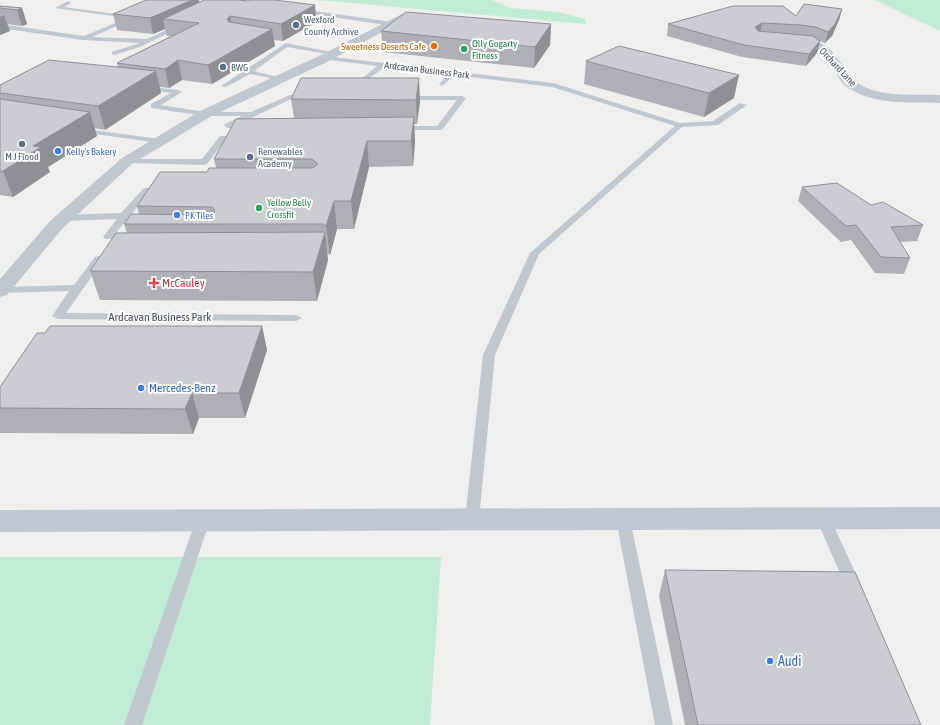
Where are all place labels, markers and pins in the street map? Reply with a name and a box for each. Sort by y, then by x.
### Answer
place label: Wexford County Archive [304,14,359,37]
marker: Wexford County Archive [291,20,301,30]
place label: Olly Gogarty Fitness [472,38,517,61]
place label: Sweetness Deserts Cafe [341,41,426,52]
marker: Sweetness Deserts Cafe [429,41,439,51]
marker: Olly Gogarty Fitness [459,44,469,54]
marker: BWG [218,62,228,72]
place label: BWG [231,62,248,73]
marker: M J Flood [17,139,27,149]
marker: Kelly's Bakery [53,146,63,156]
place label: Kelly's Bakery [66,146,116,157]
place label: Renewables Academy [258,146,303,169]
place label: M J Flood [5,151,39,162]
marker: Renewables Academy [245,152,255,162]
place label: Yellow Belly Crossfit [267,197,311,220]
marker: Yellow Belly Crossfit [254,203,264,213]
marker: PK Tiles [172,210,182,220]
place label: PK Tiles [185,210,214,221]
place label: McCauley [162,276,205,290]
marker: McCauley [149,278,159,288]
place label: Mercedes-Benz [149,381,216,395]
marker: Mercedes-Benz [136,383,146,393]
place label: Audi [778,653,801,669]
marker: Audi [765,656,775,666]

